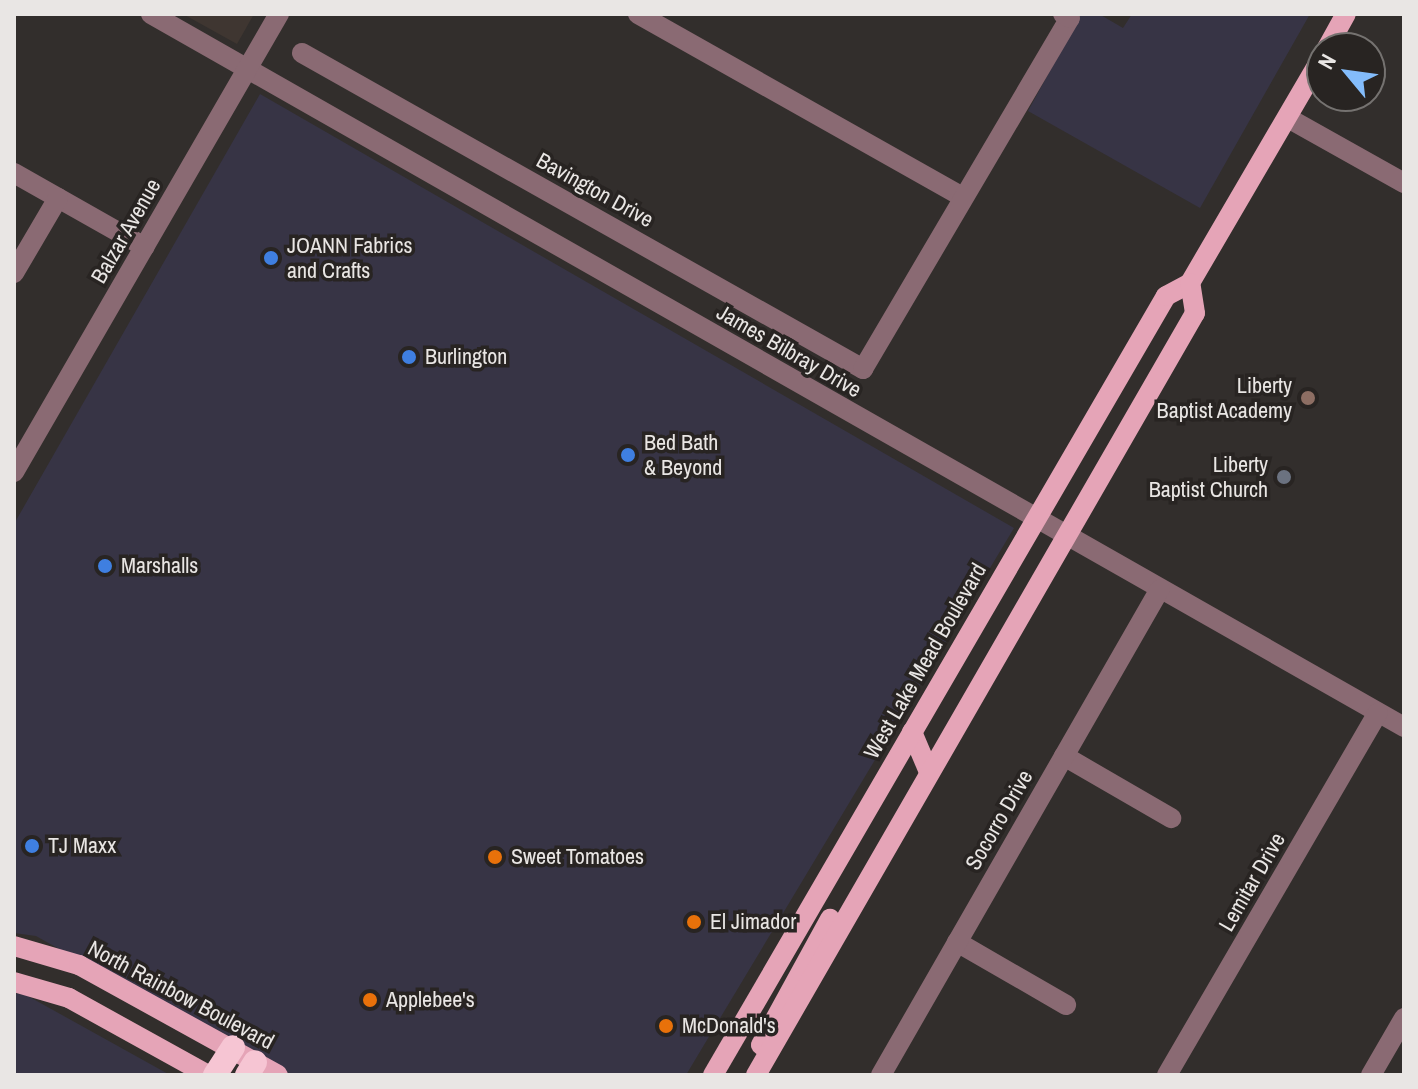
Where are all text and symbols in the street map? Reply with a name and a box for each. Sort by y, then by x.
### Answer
north arrow [1306,32,1386,112]
text: N [1310,48,1343,74]
street label: Bavington Drive [532,147,658,233]
street label: Balzar Avenue [85,174,167,288]
place label: JOANN Fabrics and Crafts [287,232,412,284]
marker: JOANN Fabrics and Crafts [262,249,280,267]
street label: James Bilbray Drive [712,299,866,403]
place label: Burlington [425,344,507,370]
marker: Burlington [400,348,418,366]
place label: Liberty Baptist Academy [1156,372,1292,424]
marker: Liberty Baptist Academy [1299,389,1317,407]
place label: Bed Bath & Beyond [644,429,722,480]
marker: Bed Bath & Beyond [619,446,637,464]
place label: Liberty Baptist Church [1149,451,1268,502]
marker: Liberty Baptist Church [1275,468,1293,486]
place label: Marshalls [121,553,198,579]
marker: Marshalls [96,557,114,575]
street label: West Lake Mead Boulevard [858,559,992,763]
street label: Socorro Drive [960,765,1038,875]
street label: Lemitar Drive [1213,828,1291,936]
place label: TJ Maxx [48,833,116,859]
marker: TJ Maxx [23,837,41,855]
place label: Sweet Tomatoes [511,844,644,870]
marker: Sweet Tomatoes [486,848,504,866]
place label: El Jimador [710,909,796,935]
marker: El Jimador [685,913,703,931]
street label: North Rainbow Boulevard [84,935,278,1055]
place label: Applebee's [386,987,475,1013]
marker: Applebee's [361,991,379,1009]
place label: McDonald's [682,1013,776,1039]
marker: McDonald's [657,1017,675,1035]

